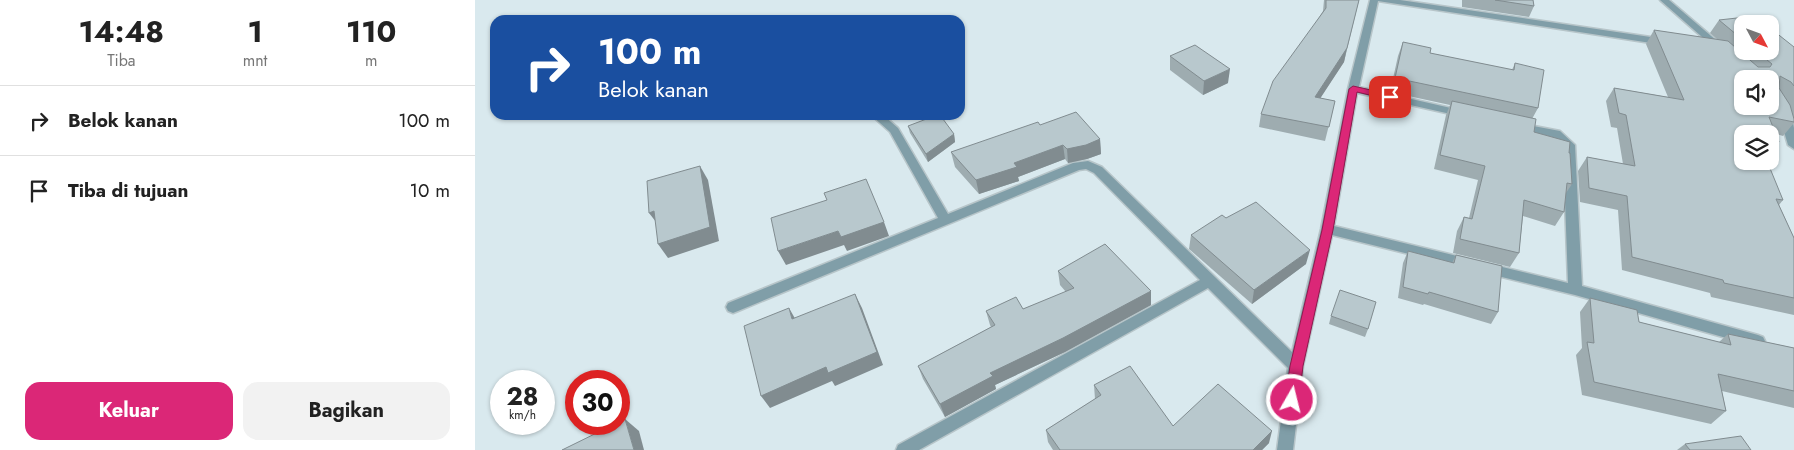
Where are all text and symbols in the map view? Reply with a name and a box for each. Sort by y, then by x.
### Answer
text: 14:48 [79,10,164,53]
text: 1 [247,10,263,53]
text: 110 [346,10,396,53]
north arrow [1734,15,1779,60]
map controls [1734,15,1779,170]
text: 100 m [598,27,701,77]
icon: right [515,35,580,100]
text: Tiba [107,49,136,72]
text: mnt [243,49,267,72]
text: m [365,49,377,72]
button: sound [1734,70,1779,115]
text: Belok kanan [598,73,709,105]
pin [1369,76,1411,118]
icon: arrive [1376,83,1404,111]
icon: right [25,107,53,135]
text: Belok kanan [68,107,178,134]
text: 100 m [398,107,450,134]
button: layers [1734,125,1779,170]
icon: arrive [25,177,53,205]
text: Tiba di tujuan [68,177,188,204]
text: 10 m [410,177,450,204]
speed limit sign: 30 [565,370,630,435]
position arrow [1265,373,1317,425]
text: 28 [506,378,539,414]
button: Keluar [25,382,233,440]
button: Bagikan [243,382,450,440]
text: km/h [509,406,536,424]

